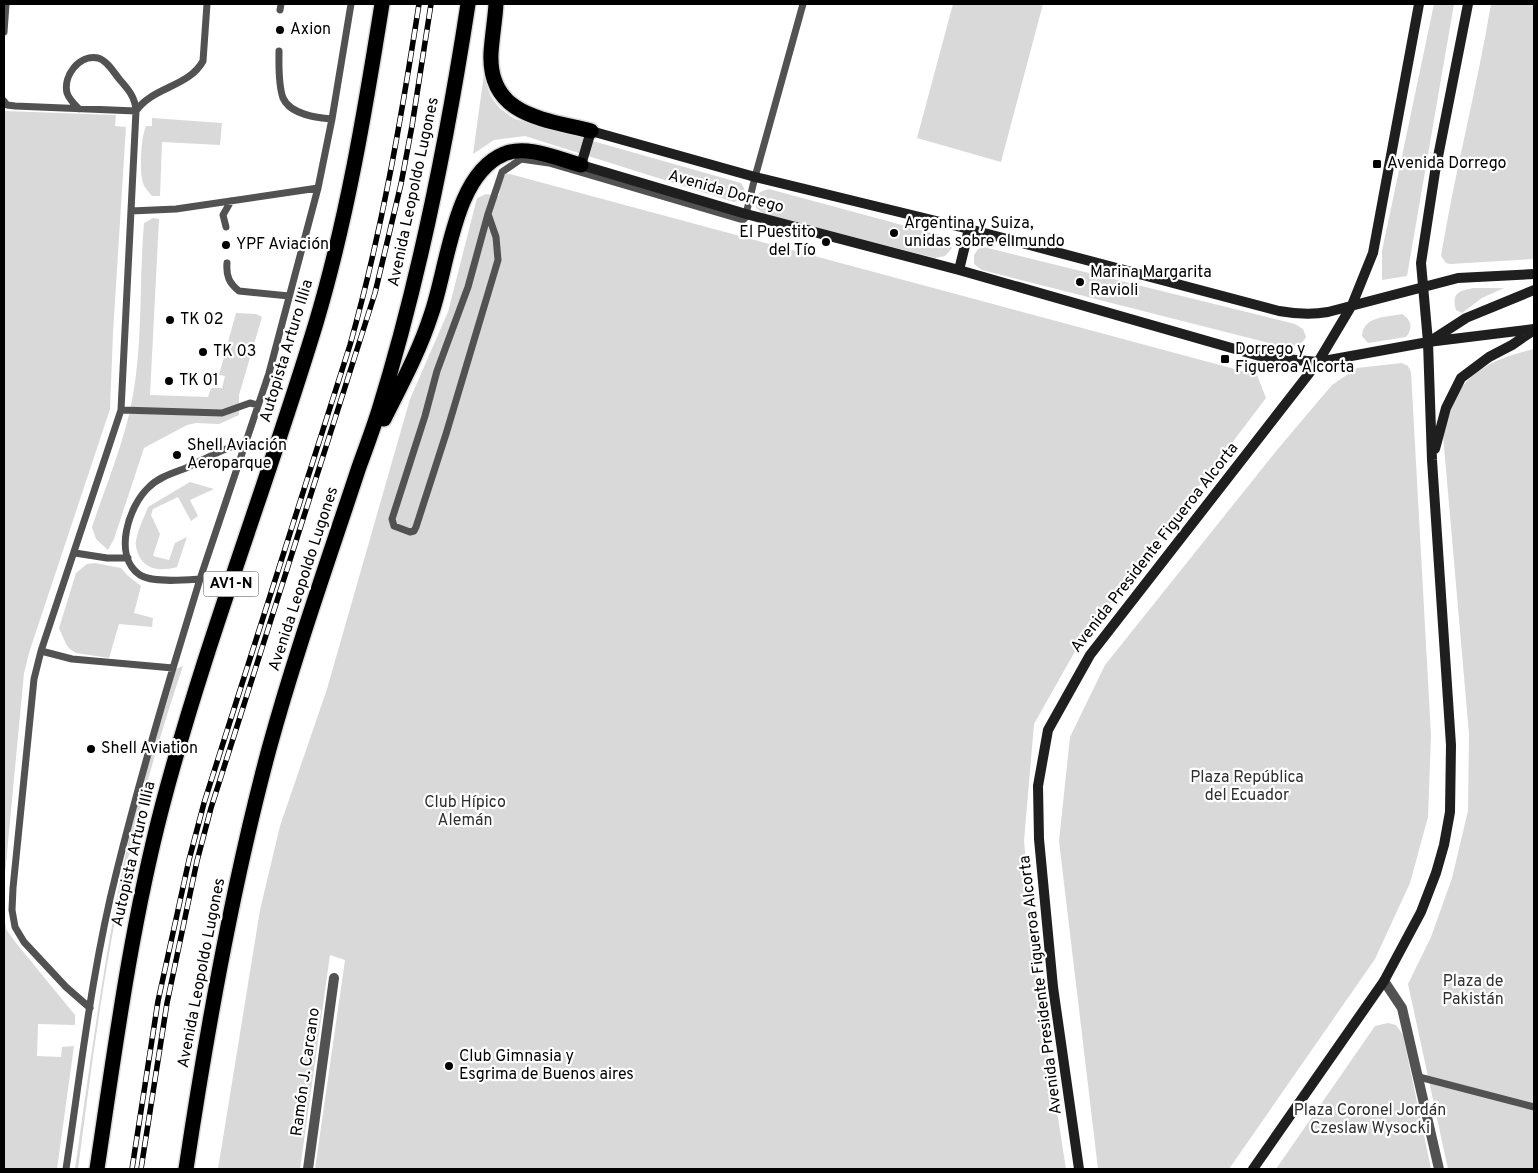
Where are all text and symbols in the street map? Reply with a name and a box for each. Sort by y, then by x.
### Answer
place label: Axion [290,20,331,40]
marker: Axion [274,24,286,36]
street label: Avenida Leopoldo Lugones [384,96,444,288]
place label: Avenida Dorrego [1387,154,1507,174]
marker: Avenida Dorrego [1371,158,1383,170]
street label: Avenida Dorrego [666,166,786,218]
place label: Argentina y Suiza, unidas sobre el mundo [904,214,1065,252]
place label: El Puestito del Tío [739,223,816,261]
marker: Argentina y Suiza, unidas sobre el mundo [888,227,900,239]
place label: YPF Aviación [236,235,329,255]
marker: El Puestito del Tío [820,236,832,248]
marker: YPF Aviación [220,239,232,251]
place label: Marina Margarita Ravioli [1090,263,1212,301]
marker: Marina Margarita Ravioli [1074,276,1086,288]
street label: Autopista Arturo Illia [256,277,318,425]
place label: TK 02 [180,310,224,330]
marker: TK 02 [164,314,176,326]
place label: Dorrego y Figueroa Alcorta [1235,340,1354,378]
place label: TK 03 [213,342,257,362]
marker: TK 03 [197,346,209,358]
marker: Dorrego y Figueroa Alcorta [1219,353,1231,365]
place label: TK 01 [179,371,219,391]
marker: TK 01 [163,375,175,387]
place label: Shell Aviación Aeroparque [187,436,287,474]
street label: Avenida Presidente Figueroa Alcorta [1067,439,1243,657]
marker: Shell Aviación Aeroparque [171,449,183,461]
street label: Avenida Leopoldo Lugones [265,484,343,674]
road number: AV1-N [204,572,258,596]
place label: Shell Aviation [101,739,198,759]
marker: Shell Aviation [85,743,97,755]
park label: Plaza República del Ecuador [1190,768,1304,806]
street label: Autopista Arturo Illia [108,779,160,929]
park label: Club Hípico Alemán [424,793,506,831]
street label: Avenida Presidente Figueroa Alcorta [1015,854,1067,1116]
street label: Avenida Leopoldo Lugones [174,876,230,1070]
park label: Plaza de Pakistán [1442,972,1504,1010]
street label: Ramón J. Carcano [287,1006,325,1138]
place label: Club Gimnasia y Esgrima de Buenos aires [459,1047,634,1085]
marker: Club Gimnasia y Esgrima de Buenos aires [443,1060,455,1072]
park label: Plaza Coronel Jordán Czeslaw Wysocki [1294,1101,1446,1139]

